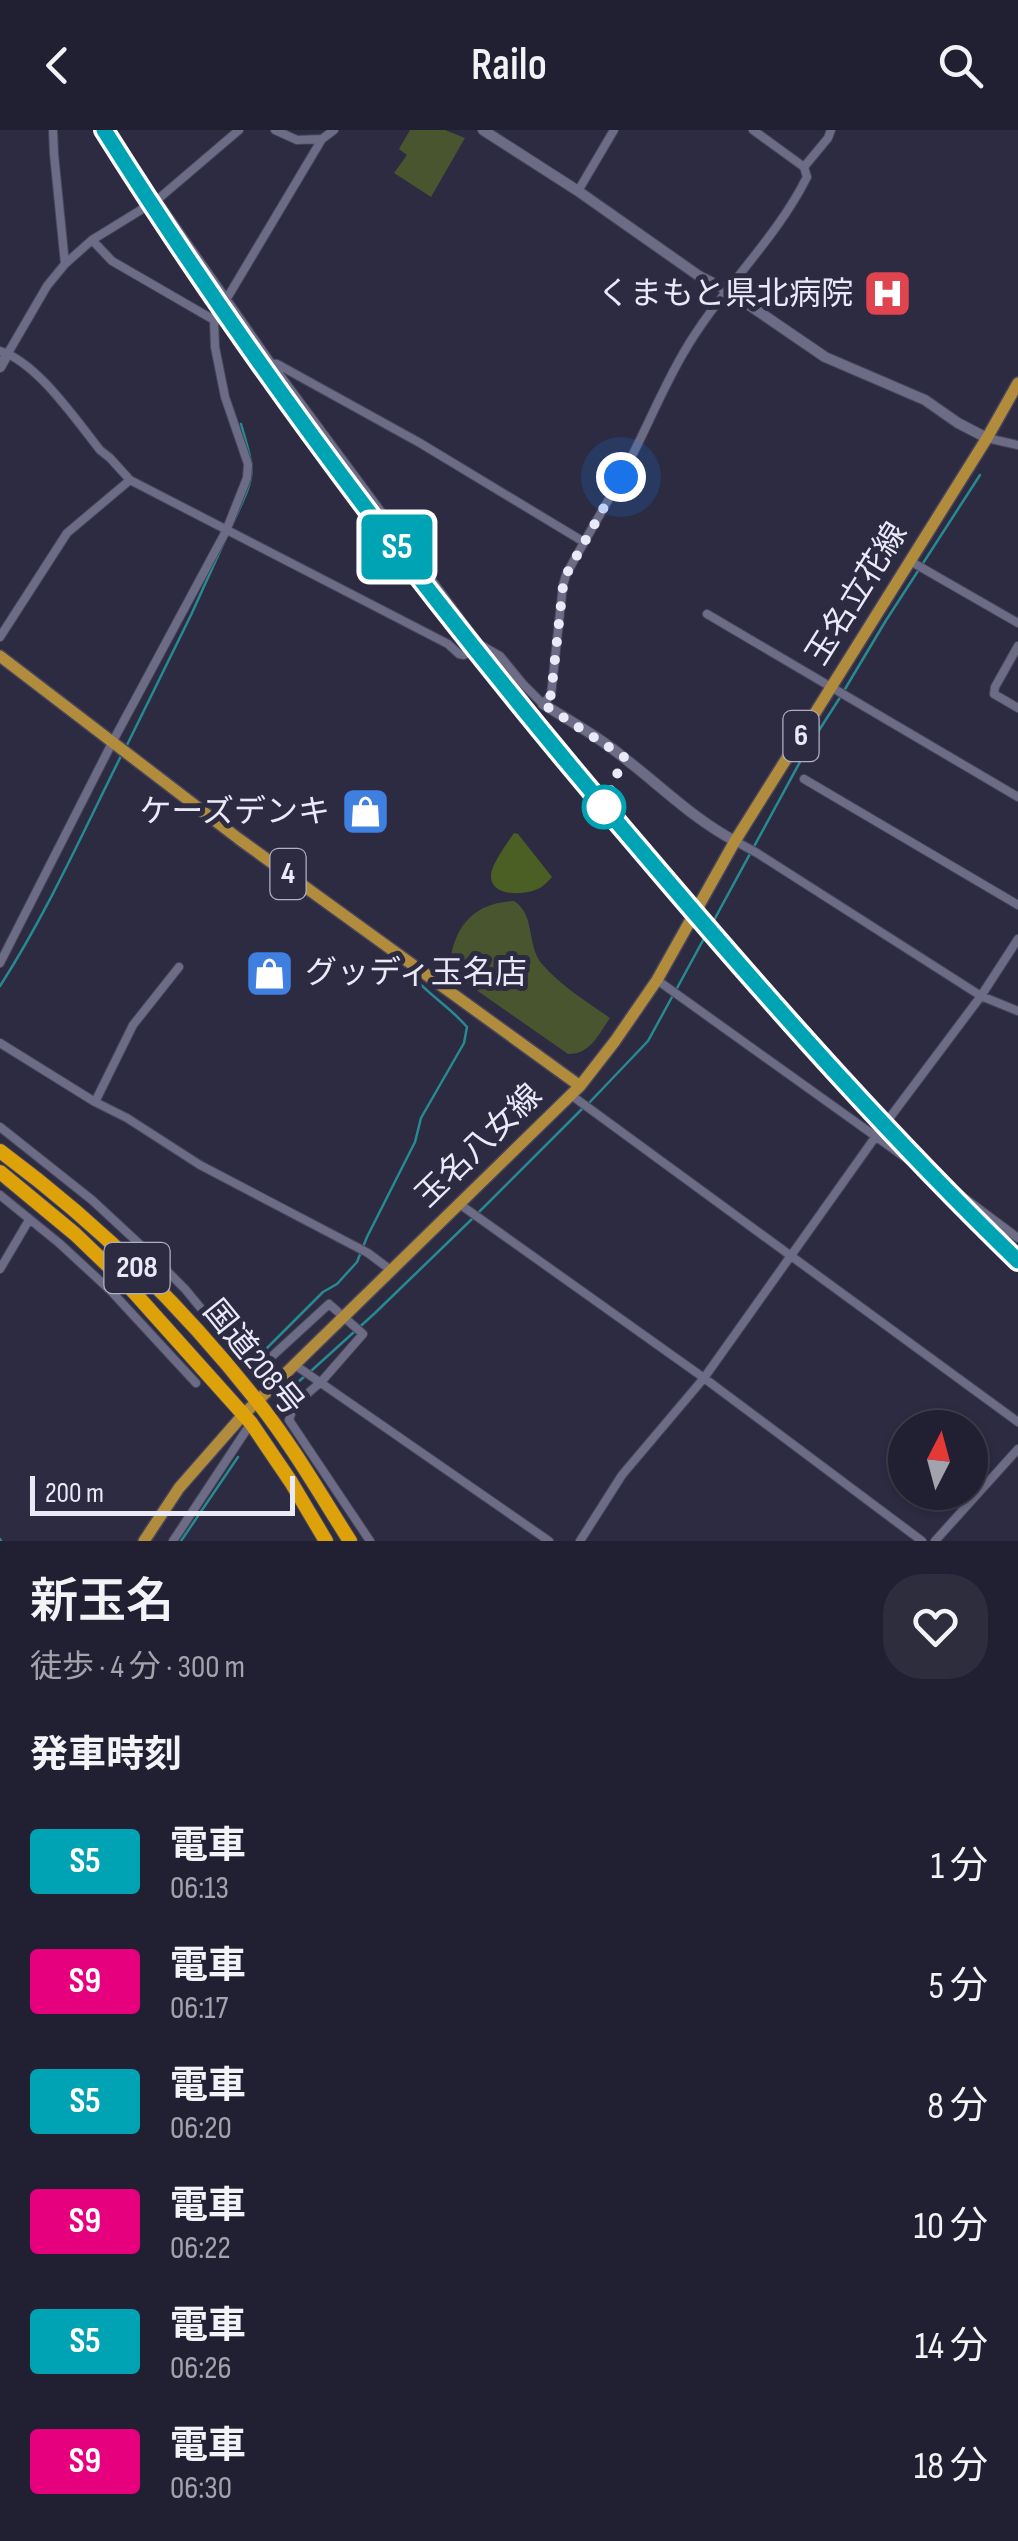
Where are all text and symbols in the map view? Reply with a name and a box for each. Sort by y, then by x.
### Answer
icon: back [30,38,85,93]
text: Railo [471,38,547,93]
icon: search [933,38,988,93]
hospital icon: くまもと県北病院 [862,268,914,320]
place label: くまもと県北病院 [598,275,853,314]
your location [596,452,646,502]
line badge: S5 [352,514,442,580]
street label: 玉名立花線 [798,516,916,672]
text: S5 [381,526,413,569]
road number: 6 [784,711,818,761]
shop icon: ケーズデンキ [339,786,391,838]
unlabelled marker [583,786,625,828]
place label: ケーズデンキ [140,793,330,832]
road number: 4 [270,849,306,899]
shop icon: グッディ玉名店 [244,947,296,999]
place label: グッディ玉名店 [305,954,527,993]
street label: 玉名八女線 [408,1076,550,1216]
road number: 208 [104,1243,170,1293]
street label: 国道208号 [195,1292,311,1424]
north arrow [888,1410,988,1510]
map controls [888,1410,988,1510]
scale bar [30,1471,295,1516]
text: 200 m [45,1477,104,1510]
text: 新玉名 [30,1574,174,1631]
button: heart [883,1574,988,1679]
text: 徒歩 · 4 分 · 300 m [30,1648,245,1687]
text: 発車時刻 [30,1733,182,1778]
text: 電車 [170,1824,246,1869]
text: S5 [69,1840,101,1883]
text: 1 分 [931,1844,988,1889]
text: 06:13 [170,1869,229,1908]
text: 電車 [170,1944,246,1989]
text: S9 [69,1960,101,2003]
text: 5 分 [929,1964,988,2009]
text: 06:17 [170,1989,228,2028]
text: 電車 [170,2064,246,2109]
text: S5 [69,2080,101,2123]
text: 8 分 [927,2084,988,2129]
text: 06:20 [170,2109,232,2148]
text: 電車 [170,2184,246,2229]
text: S9 [69,2200,101,2243]
text: 10 分 [914,2204,988,2249]
text: 06:22 [170,2229,231,2268]
text: 電車 [170,2304,246,2349]
text: S5 [69,2320,101,2363]
text: 14 分 [915,2324,988,2369]
text: 06:26 [170,2349,232,2388]
text: 電車 [170,2424,246,2469]
text: S9 [69,2440,101,2483]
text: 18 分 [914,2444,988,2489]
text: 06:30 [170,2469,232,2508]

